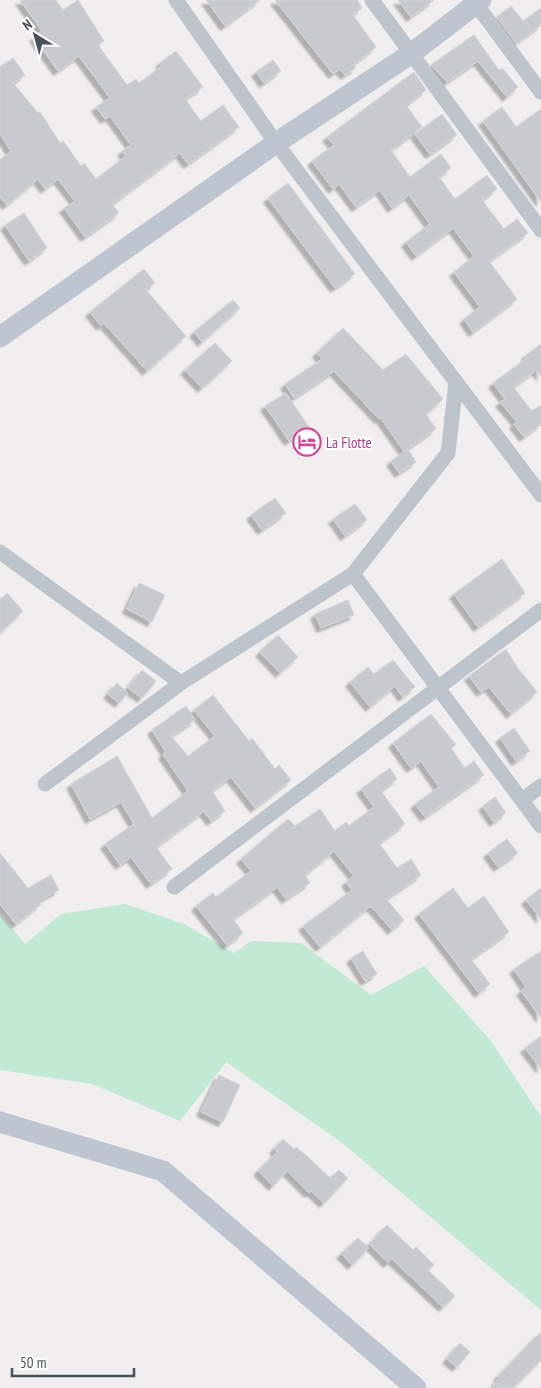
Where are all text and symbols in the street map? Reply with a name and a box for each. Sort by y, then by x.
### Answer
north arrow [10,10,60,60]
text: N [19,15,36,34]
hotel icon: La Flotte [292,427,322,457]
place label: La Flotte [326,433,372,452]
scale bar [12,1346,135,1378]
text: 50 m [20,1353,46,1372]

